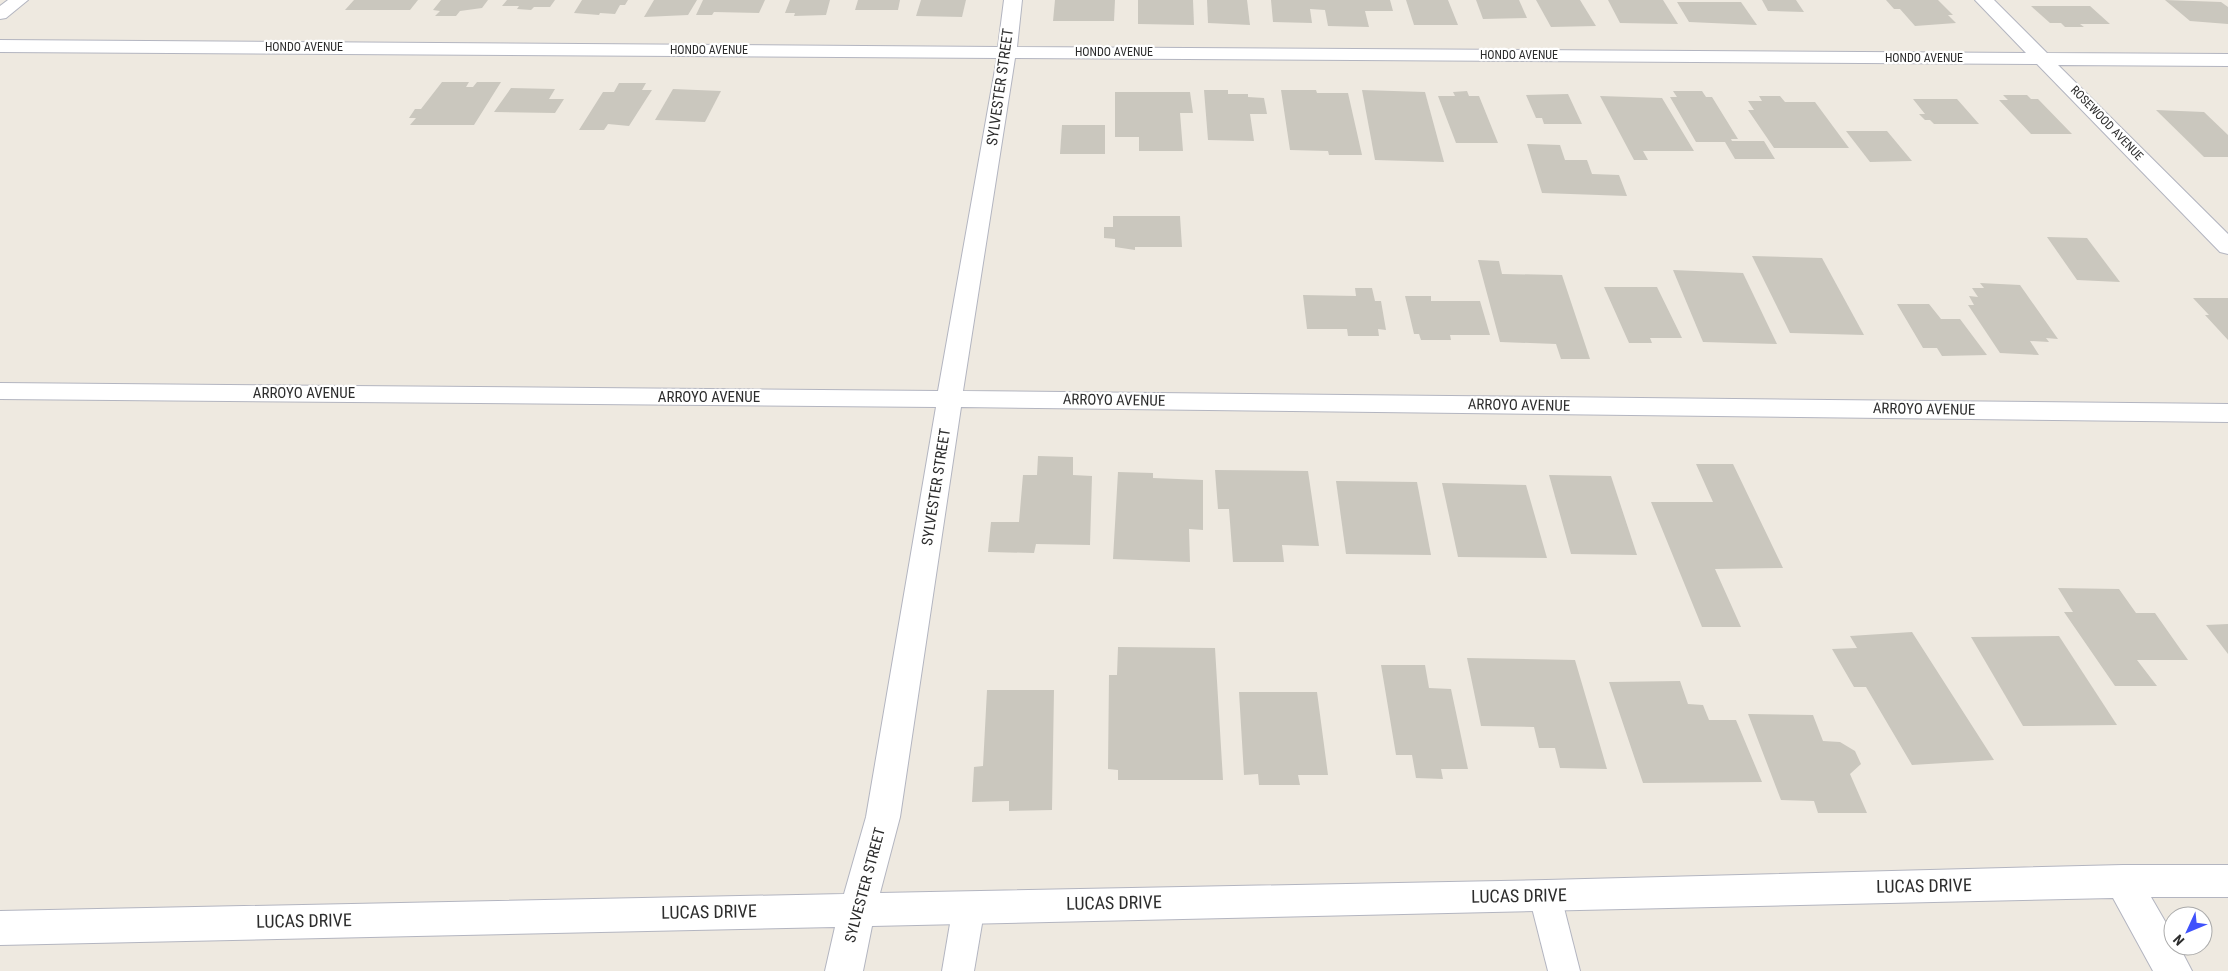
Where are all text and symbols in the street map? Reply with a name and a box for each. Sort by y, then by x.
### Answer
street label: SYLVESTER STREET [983,27,1017,147]
street label: HONDO AVENUE [265,40,343,54]
street label: HONDO AVENUE [670,43,748,57]
street label: HONDO AVENUE [1075,45,1153,59]
street label: HONDO AVENUE [1480,48,1558,62]
street label: HONDO AVENUE [1885,51,1963,65]
street label: ROSEWOOD AVENUE [2068,83,2146,163]
street label: ARROYO AVENUE [253,384,355,402]
street label: ARROYO AVENUE [658,388,760,406]
street label: ARROYO AVENUE [1063,390,1165,410]
street label: ARROYO AVENUE [1468,395,1570,415]
street label: ARROYO AVENUE [1873,399,1975,419]
street label: SYLVESTER STREET [918,427,954,547]
street label: SYLVESTER STREET [841,825,889,944]
street label: LUCAS DRIVE [1876,874,1972,897]
street label: LUCAS DRIVE [1471,884,1567,907]
street label: LUCAS DRIVE [1066,891,1162,914]
street label: LUCAS DRIVE [661,900,757,923]
north arrow [2163,906,2213,956]
street label: LUCAS DRIVE [256,909,352,932]
text: N [2170,931,2187,949]

